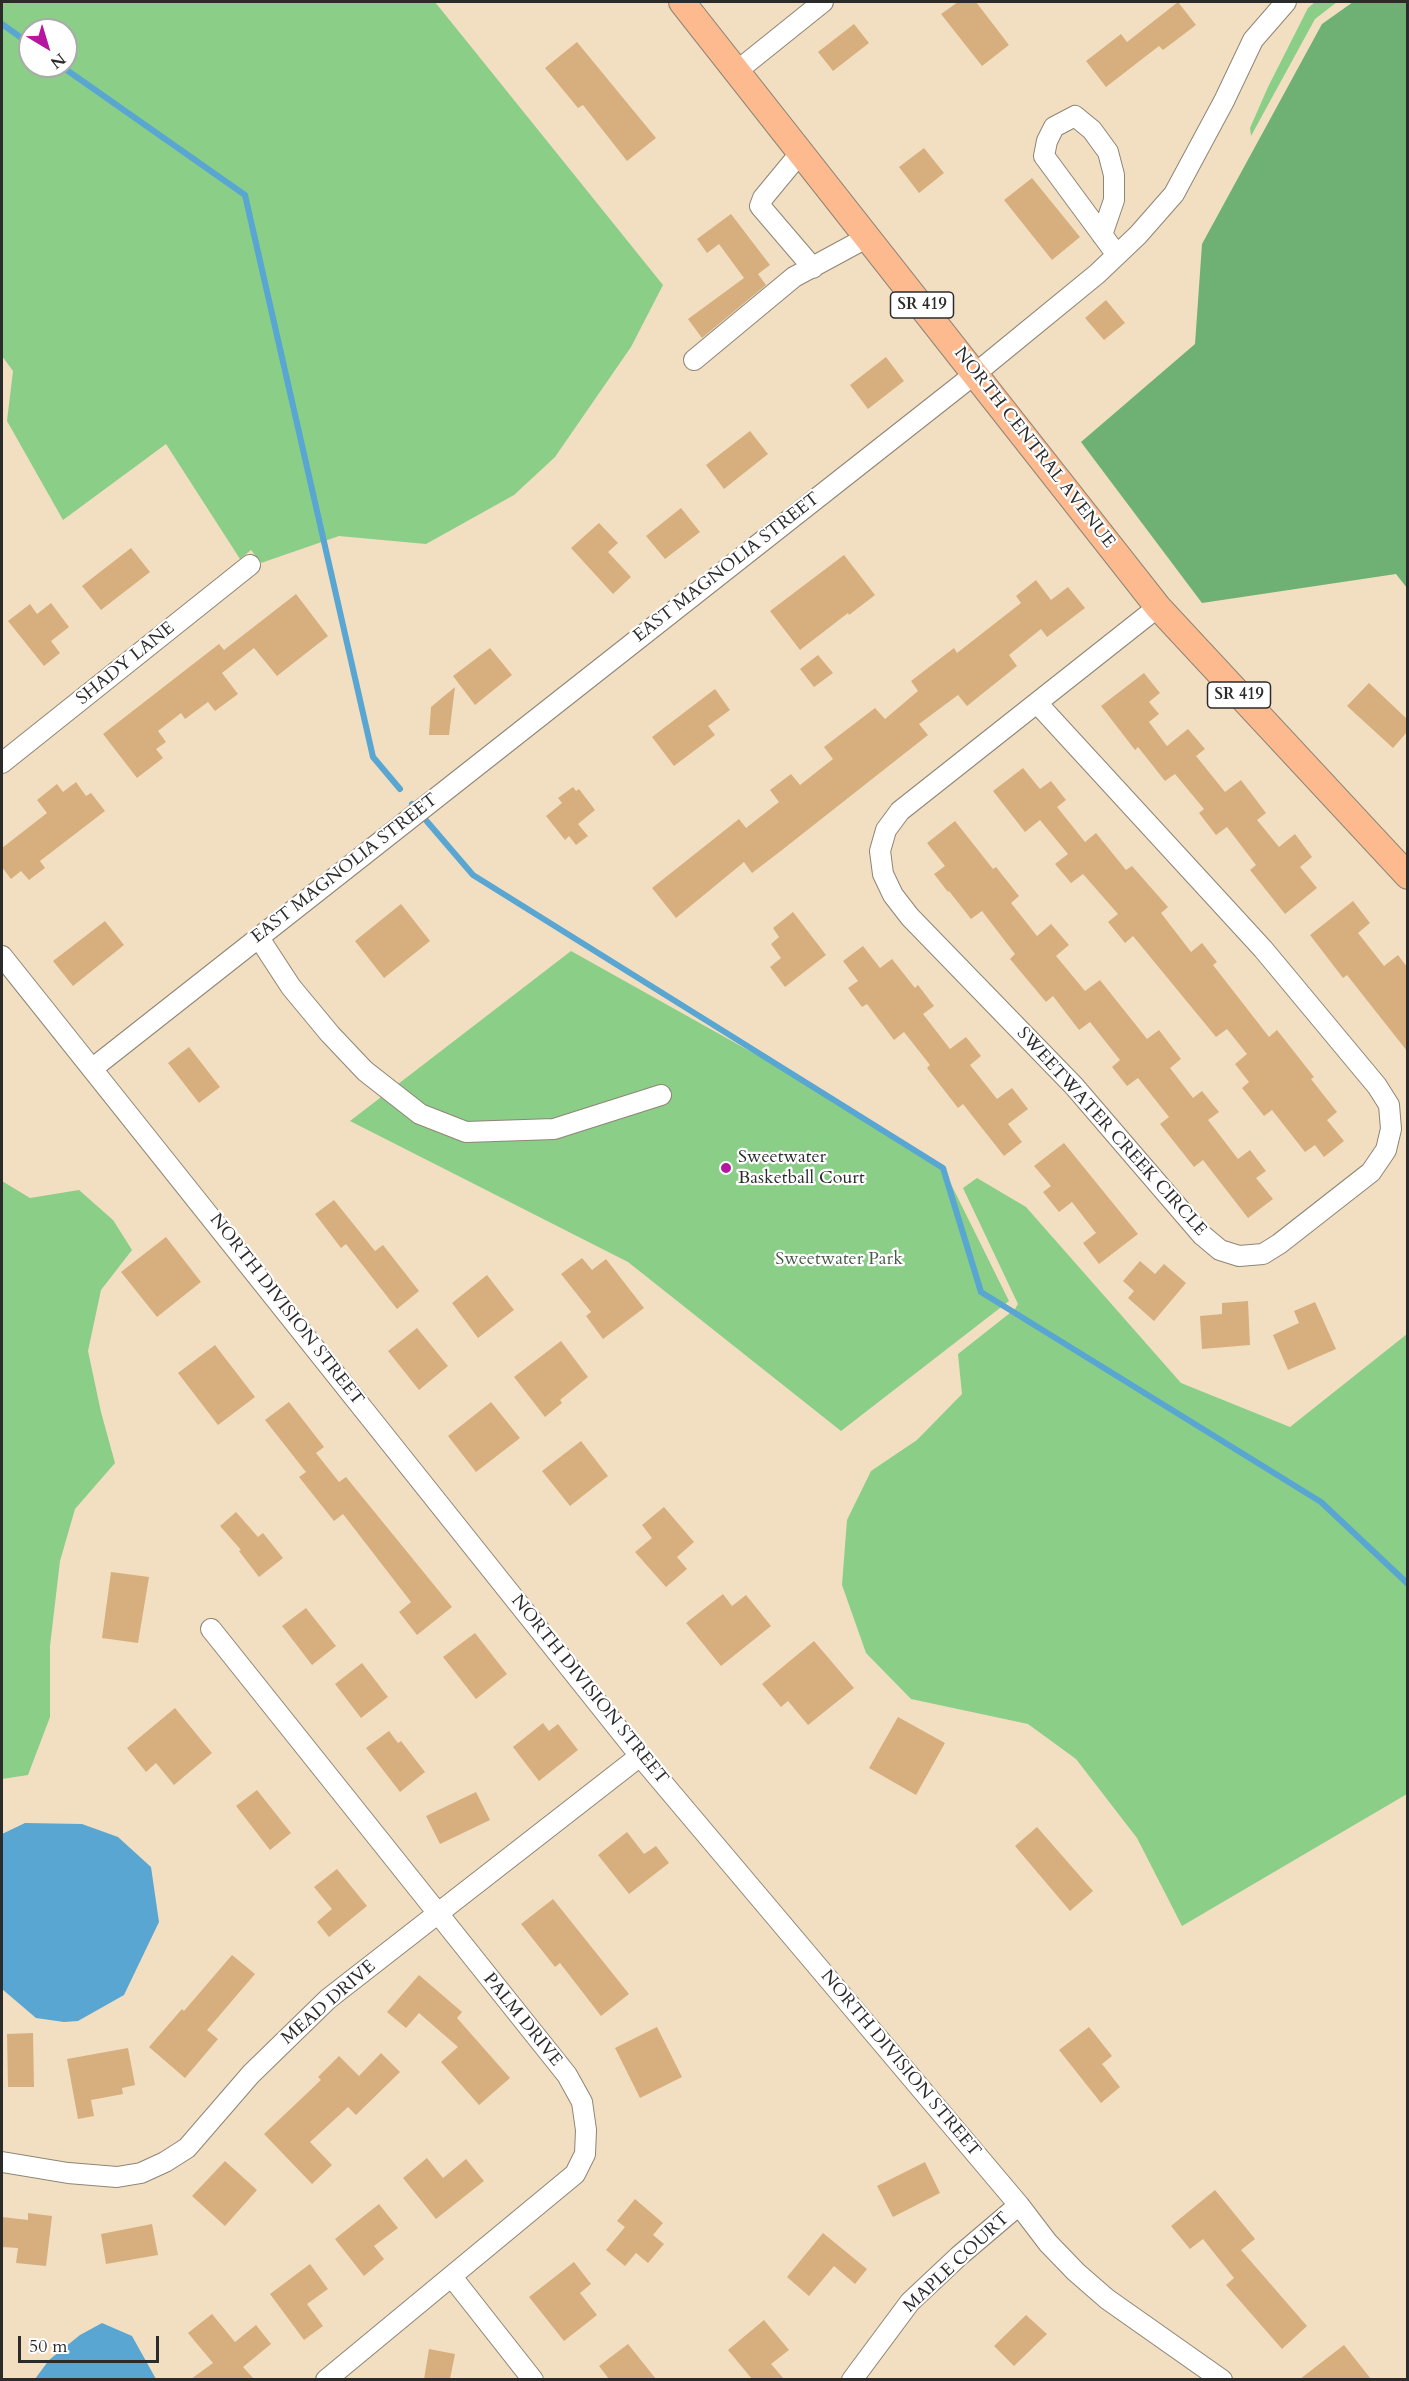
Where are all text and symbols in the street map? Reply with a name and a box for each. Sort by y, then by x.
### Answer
north arrow [18,18,78,78]
text: N [46,48,70,74]
road number: SR 419 [890,292,954,318]
street label: NORTH CENTRAL AVENUE [949,343,1119,553]
street label: EAST MAGNOLIA STREET [629,488,825,648]
street label: SHADY LANE [73,618,179,710]
road number: SR 419 [1208,682,1270,708]
street label: EAST MAGNOLIA STREET [247,789,443,949]
street label: SWEETWATER CREEK CIRCLE [1011,1023,1211,1241]
place label: Sweetwater Basketball Court [738,1147,865,1190]
marker: Sweetwater Basketball Court [719,1161,733,1175]
street label: NORTH DIVISION STREET [204,1210,368,1410]
park label: Sweetwater Park [775,1249,903,1271]
street label: NORTH DIVISION STREET [506,1591,672,1789]
street label: MEAD DRIVE [277,1956,381,2050]
street label: NORTH DIVISION STREET [815,1966,985,2162]
street label: PALM DRIVE [478,1969,566,2071]
street label: MAPLE COURT [900,2208,1014,2318]
scale bar [21,2324,162,2362]
text: 50 m [29,2334,68,2359]

